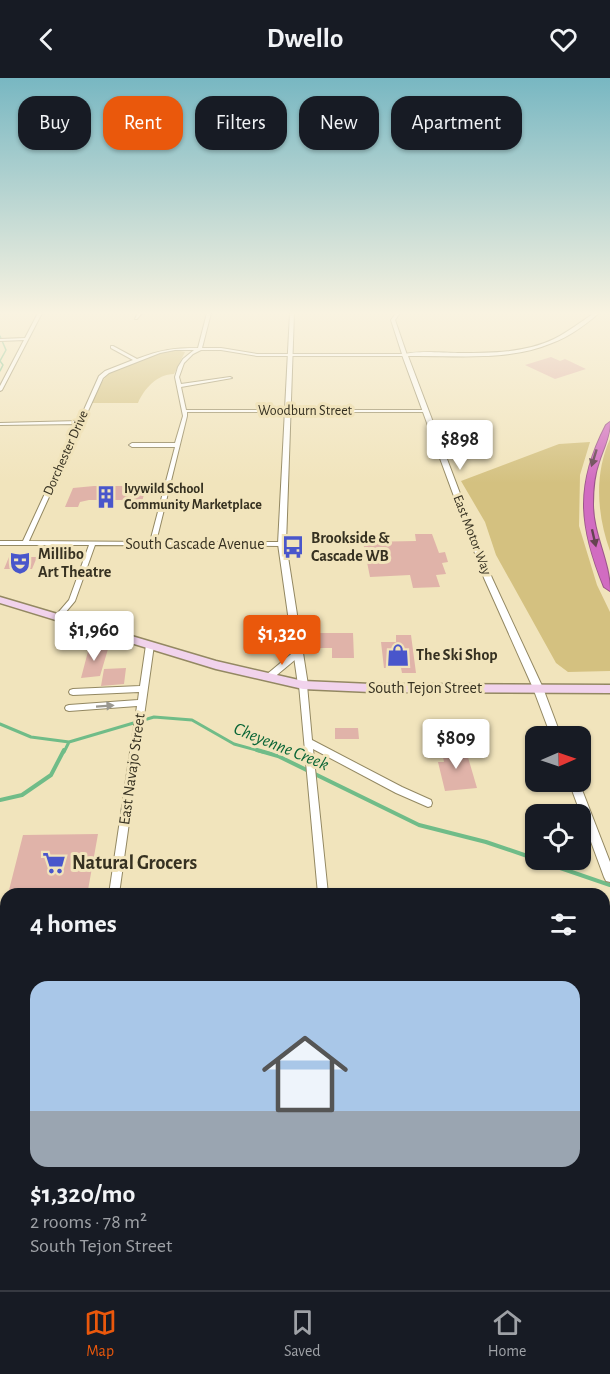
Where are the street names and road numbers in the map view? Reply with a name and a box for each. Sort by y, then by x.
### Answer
street label: Woodburn Street [258,404,353,418]
street label: Dorchester Drive [41,408,91,498]
street label: East Motor Way [450,493,494,577]
street label: South Cascade Avenue [125,536,265,552]
street label: South Tejon Street [368,680,482,697]
street label: East Navajo Street [116,712,149,826]

